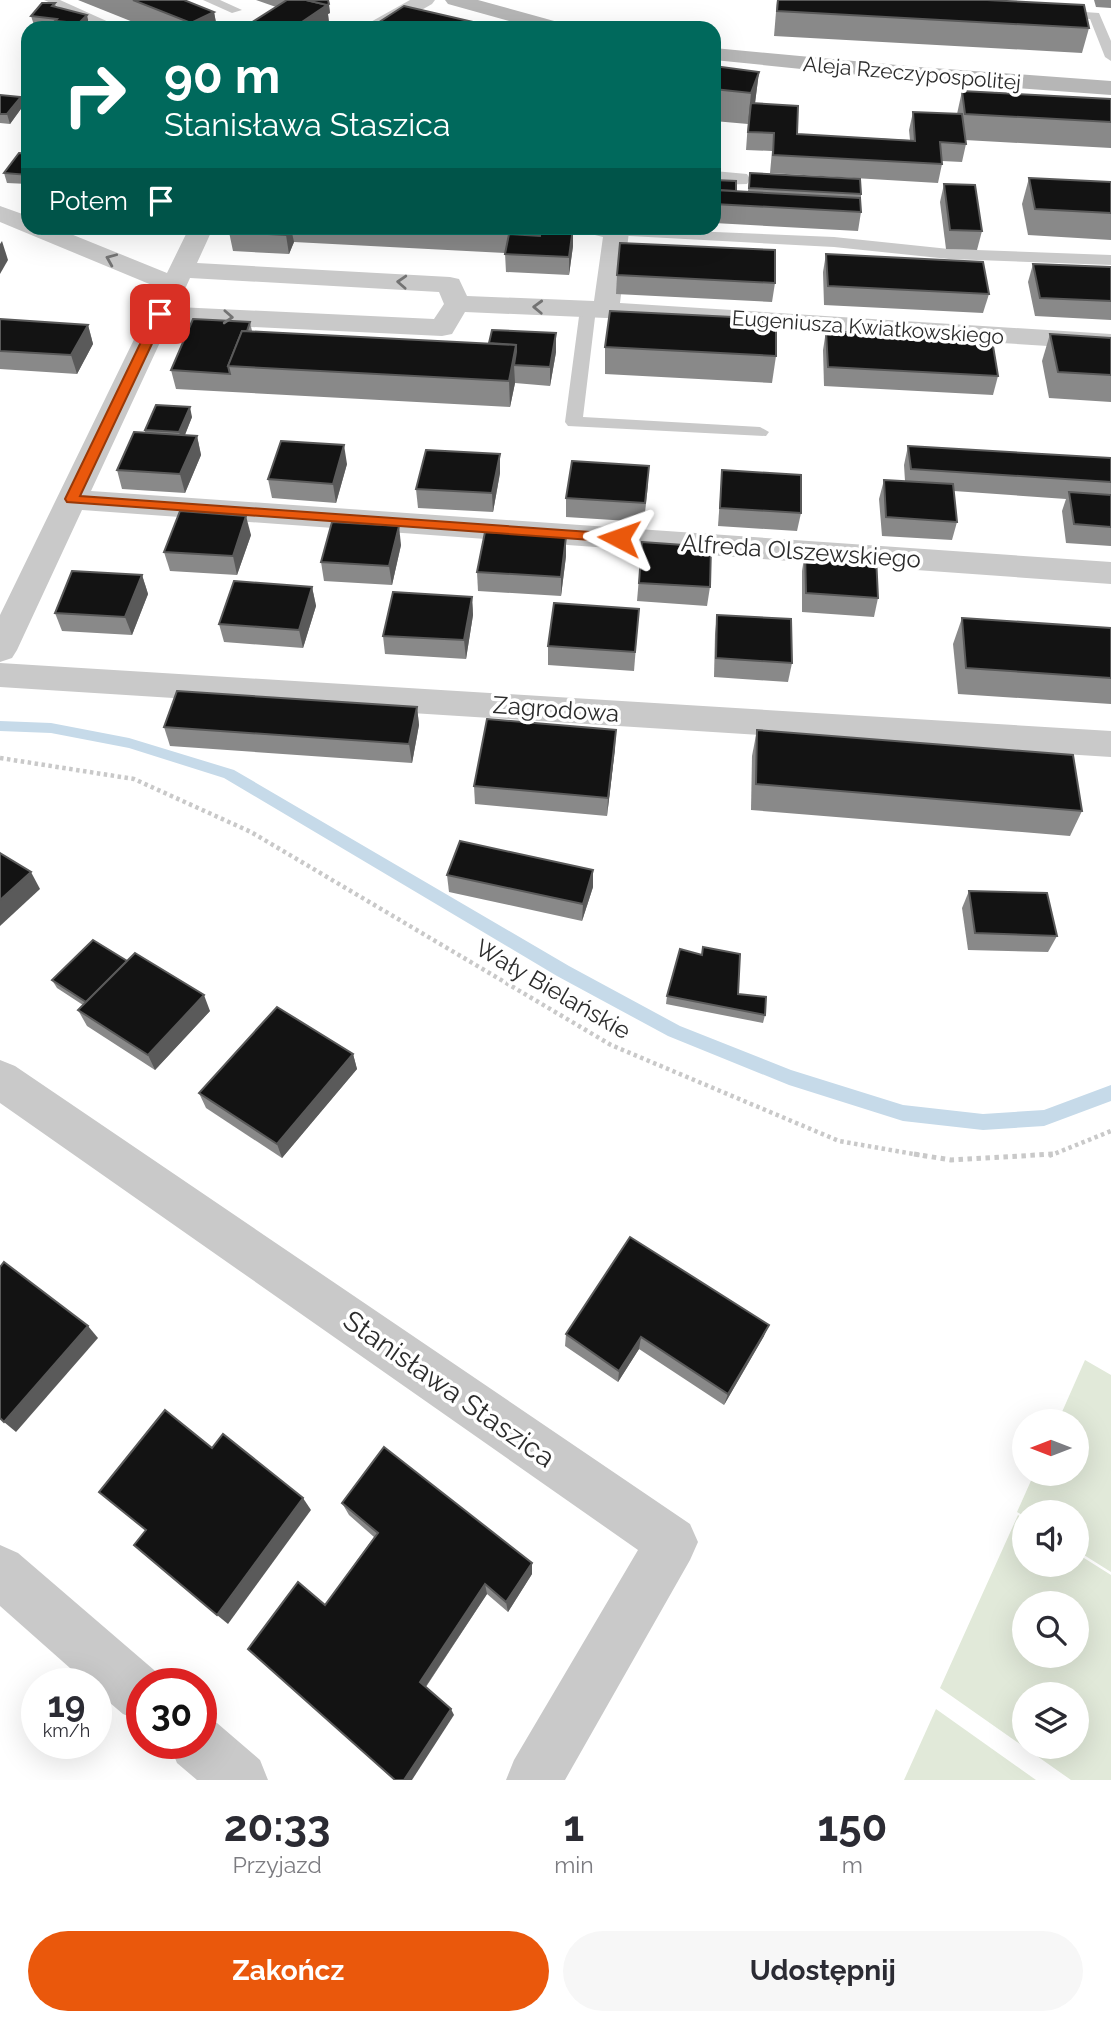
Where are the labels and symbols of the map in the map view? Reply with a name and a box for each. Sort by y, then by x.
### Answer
street label: Aleja Rzeczypospolitej [802,51,1022,95]
one-way arrow [105,253,118,267]
one-way arrow [396,275,407,290]
pin [130,284,190,344]
one-way arrow [532,299,543,314]
street label: Eugeniusza Kwiatkowskiego [731,305,1005,349]
one-way arrow [223,310,234,325]
position arrow [582,501,656,575]
street label: Alfreda Olszewskiego [680,528,922,574]
street label: Zagrodowa [492,690,620,728]
street label: Wały Bielańskie [470,933,636,1045]
street label: Stanisława Staszica [337,1304,561,1474]
north arrow [1012,1409,1088,1486]
speed limit sign: 30 [126,1668,217,1759]

